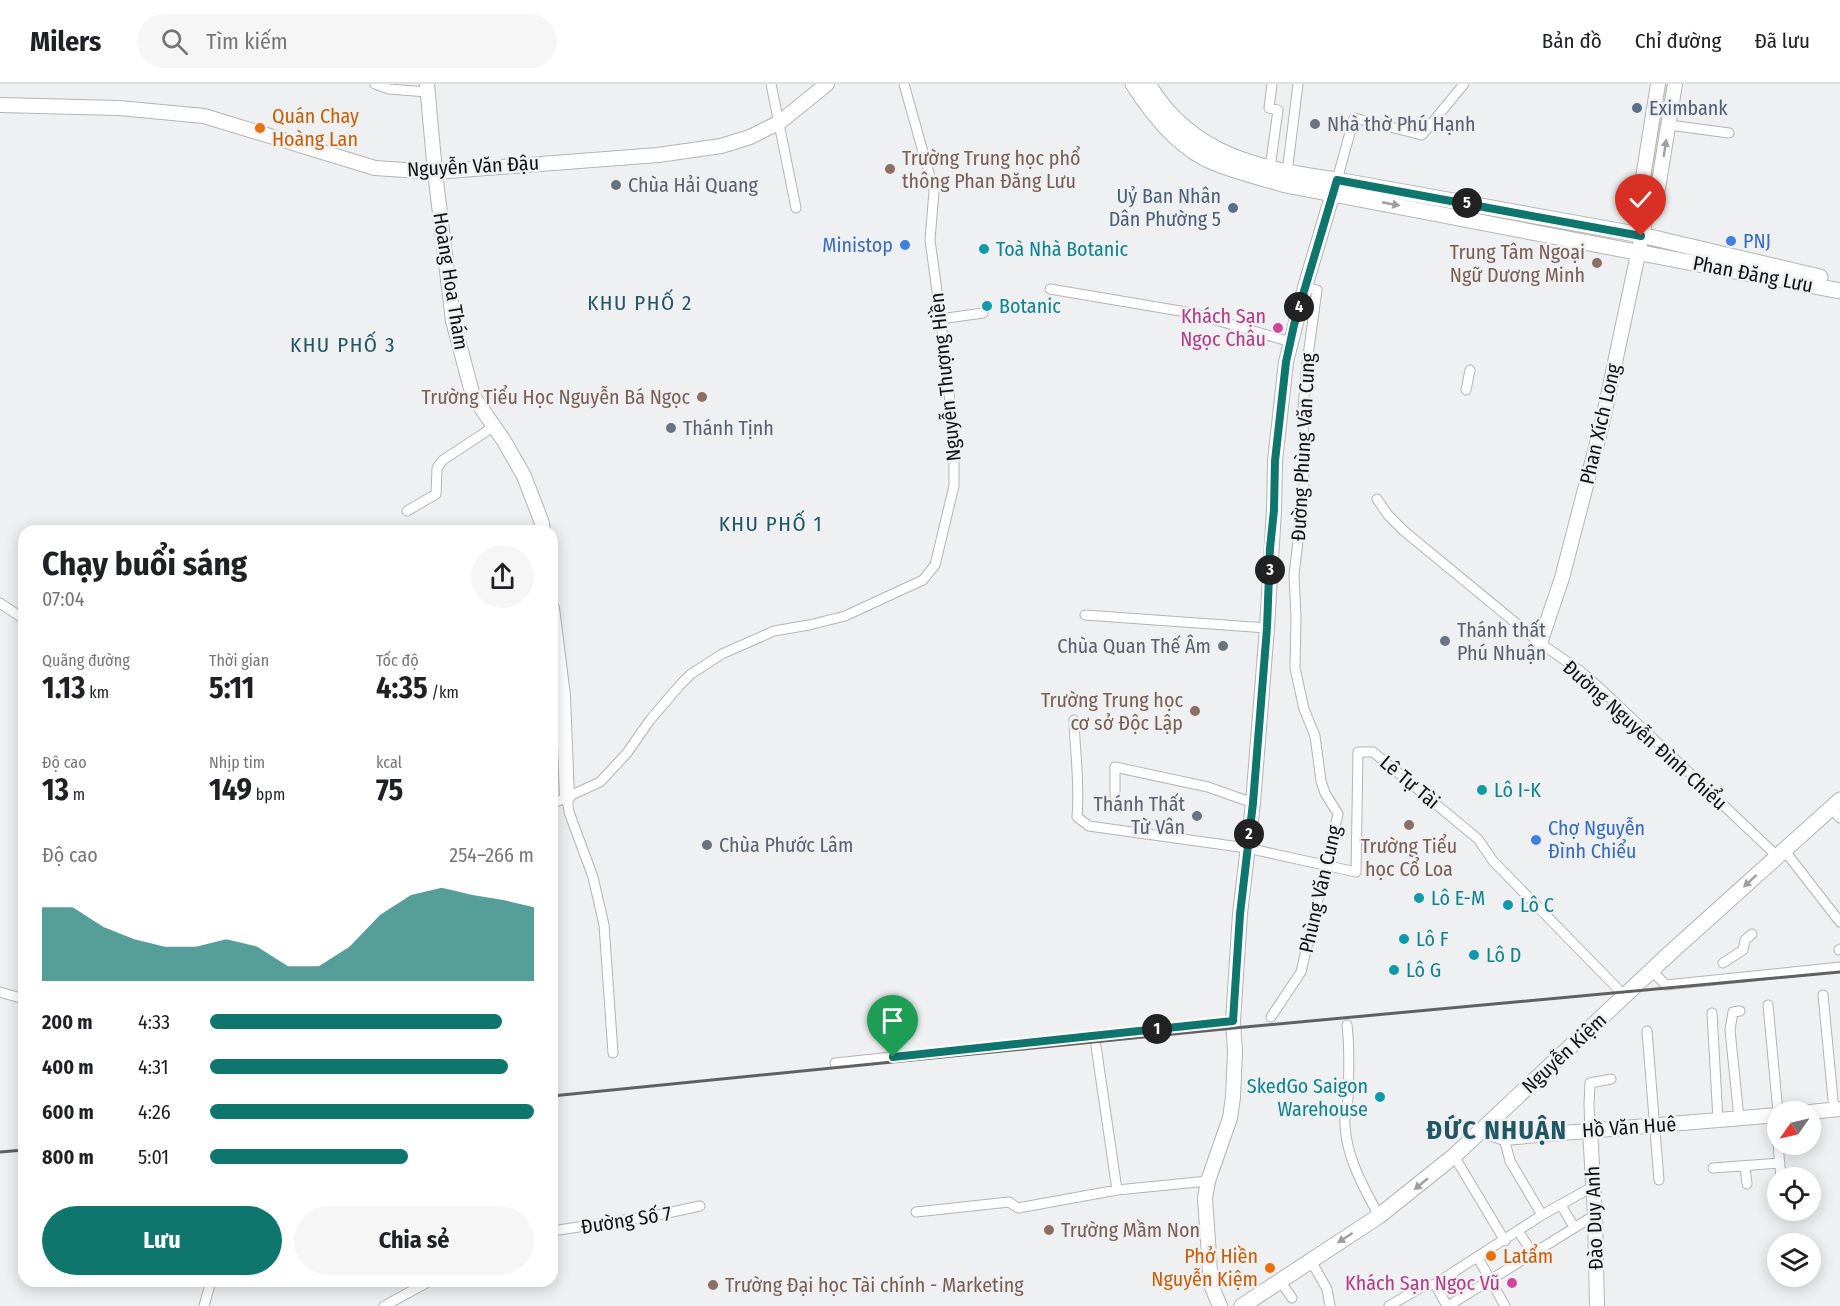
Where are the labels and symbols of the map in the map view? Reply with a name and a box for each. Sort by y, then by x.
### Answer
place label: Eximbank [1649,96,1728,120]
marker: Eximbank [1630,101,1644,115]
place label: Quán Chay Hoàng Lan [272,104,359,151]
place label: Nhà thờ Phú Hạnh [1327,112,1476,136]
marker: Nhà thờ Phú Hạnh [1308,117,1322,131]
marker: Quán Chay Hoàng Lan [253,121,267,135]
one-way arrow [1661,138,1670,157]
place label: Trường Trung học phổ thông Phan Đăng Lưu [902,146,1081,193]
street label: Nguyễn Văn Đậu [406,151,540,181]
marker: Trường Trung học phổ thông Phan Đăng Lưu [883,162,897,176]
place label: Chùa Hải Quang [628,173,758,197]
pin [1615,174,1666,236]
marker: Chùa Hải Quang [609,178,623,192]
place label: Uỷ Ban Nhân Dân Phường 5 [1109,184,1221,231]
pin: 5 [1452,188,1482,218]
one-way arrow [1382,200,1401,209]
marker: Uỷ Ban Nhân Dân Phường 5 [1226,201,1240,215]
street label: Hoàng Hoa Thám [428,211,474,351]
place label: PNJ [1743,229,1771,253]
place label: Ministop [822,233,893,257]
marker: PNJ [1724,234,1738,248]
place label: Toà Nhà Botanic [996,237,1128,261]
marker: Ministop [898,238,912,252]
place label: Trung Tâm Ngoại Ngữ Dương Minh [1450,240,1585,287]
marker: Toà Nhà Botanic [977,242,991,256]
street label: Phan Đăng Lưu [1691,251,1815,297]
marker: Trung Tâm Ngoại Ngữ Dương Minh [1590,256,1604,270]
district label: KHU PHỐ 2 [587,289,693,316]
street label: Nguyễn Thượng Hiền [924,292,966,462]
pin: 4 [1284,292,1314,322]
place label: Botanic [999,294,1061,318]
marker: Botanic [980,299,994,313]
place label: Khách Sạn Ngọc Châu [1180,304,1266,351]
marker: Khách Sạn Ngọc Châu [1271,321,1285,335]
district label: KHU PHỐ 3 [290,331,396,358]
street label: Đường Phùng Văn Cung [1286,352,1320,542]
street label: Phan Xích Long [1574,361,1626,487]
place label: Trường Tiểu Học Nguyễn Bá Ngọc [422,385,690,409]
marker: Trường Tiểu Học Nguyễn Bá Ngọc [695,390,709,404]
place label: Thánh Tịnh [683,416,774,440]
marker: Thánh Tịnh [664,421,678,435]
district label: KHU PHỐ 1 [719,510,823,537]
pin: 3 [1255,555,1285,585]
place label: Thánh thất Phú Nhuận [1457,618,1546,665]
place label: Chùa Quan Thế Âm [1057,634,1211,658]
marker: Thánh thất Phú Nhuận [1438,634,1452,648]
marker: Chùa Quan Thế Âm [1216,639,1230,653]
street label: Đường Nguyễn Đình Chiểu [1558,655,1732,815]
place label: Trường Trung học cơ sở Độc Lập [1041,688,1183,735]
marker: Trường Trung học cơ sở Độc Lập [1188,704,1202,718]
street label: Lê Tự Tài [1375,750,1445,814]
place label: Lô I-K [1494,778,1541,802]
marker: Lô I-K [1475,783,1489,797]
place label: Thánh Thất Từ Vân [1093,792,1185,839]
marker: Thánh Thất Từ Vân [1190,809,1204,823]
place label: Chợ Nguyễn Đình Chiểu [1548,816,1645,863]
marker: Trường Tiểu học Cổ Loa [1402,818,1416,832]
pin: 2 [1234,819,1264,849]
street label: Phùng Văn Cung [1294,822,1346,955]
place label: Chùa Phước Lâm [719,833,853,857]
marker: Chợ Nguyễn Đình Chiểu [1529,833,1543,847]
place label: Trường Tiểu học Cổ Loa [1361,834,1457,881]
marker: Chùa Phước Lâm [700,838,714,852]
one-way arrow [1742,874,1757,888]
place label: Lô E-M [1431,886,1485,910]
marker: Lô E-M [1412,891,1426,905]
place label: Lô C [1520,893,1554,917]
marker: Lô C [1501,898,1515,912]
place label: Lô F [1416,927,1449,951]
marker: Lô F [1397,932,1411,946]
place label: Lô D [1486,943,1521,967]
marker: Lô D [1467,948,1481,962]
place label: Lô G [1406,958,1441,982]
marker: Lô G [1387,963,1401,977]
pin [867,995,918,1057]
street label: Nguyễn Kiệm [1517,1008,1611,1098]
pin: 1 [1142,1014,1172,1044]
place label: SkedGo Saigon Warehouse [1247,1074,1368,1121]
marker: SkedGo Saigon Warehouse [1373,1090,1387,1104]
north arrow [1767,1101,1821,1155]
street label: Hồ Văn Huê [1581,1112,1677,1142]
district label: ĐỨC NHUẬN [1426,1114,1568,1146]
street label: Đào Duy Anh [1580,1166,1608,1270]
one-way arrow [1414,1177,1429,1190]
street label: Đường Số 7 [579,1201,673,1239]
place label: Trường Mầm Non [1061,1218,1200,1242]
marker: Trường Mầm Non [1042,1223,1056,1237]
one-way arrow [1337,1233,1353,1244]
place label: Phở Hiền Nguyễn Kiệm [1151,1244,1258,1291]
place label: Latẩm [1503,1244,1553,1268]
marker: Latẩm [1484,1249,1498,1263]
marker: Phở Hiền Nguyễn Kiệm [1263,1261,1277,1275]
place label: Khách Sạn Ngọc Vũ [1345,1271,1500,1295]
place label: Trường Đại học Tài chính - Marketing [725,1273,1024,1297]
marker: Khách Sạn Ngọc Vũ [1505,1276,1519,1290]
marker: Trường Đại học Tài chính - Marketing [706,1278,720,1292]

